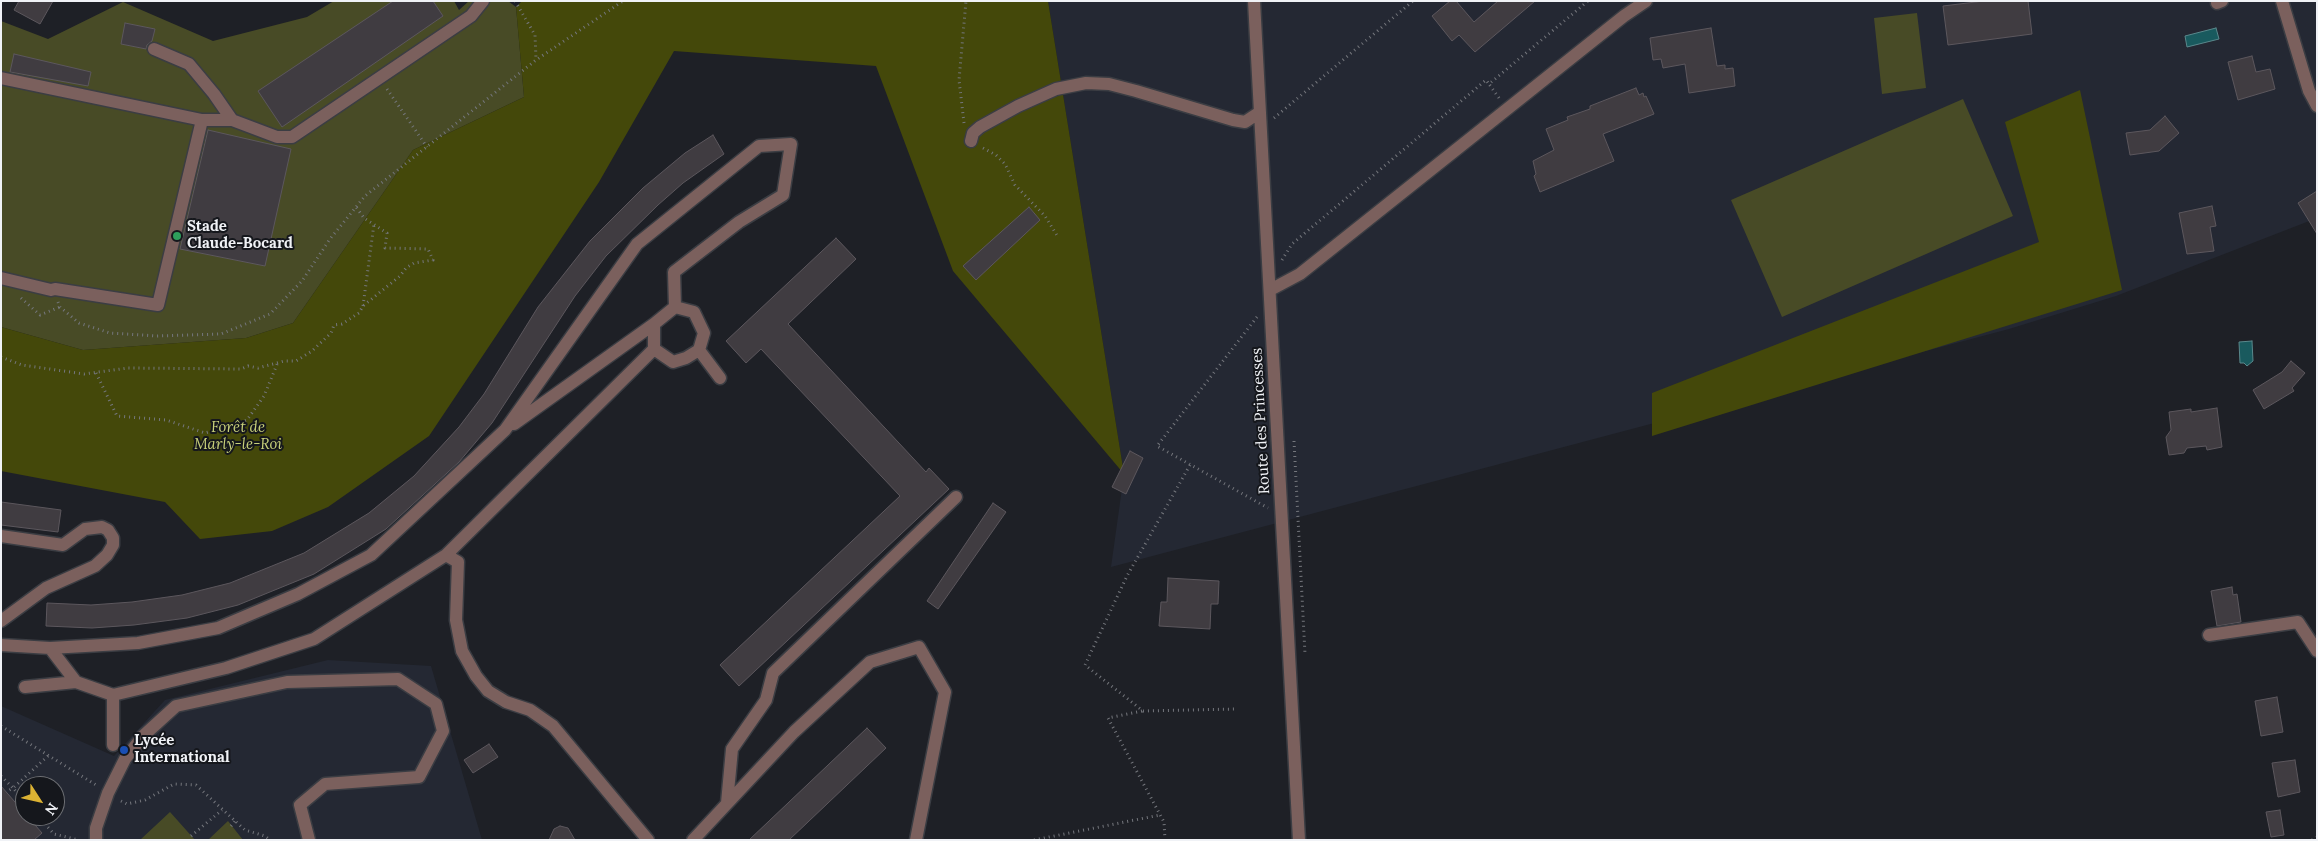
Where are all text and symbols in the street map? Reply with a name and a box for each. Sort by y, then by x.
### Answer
place label: Stade Claude-Bocard [187,218,293,253]
marker: Stade Claude-Bocard [171,230,183,242]
street label: Route des Princesses [1248,347,1274,495]
park label: Forêt de Marly-le-Roi [194,419,282,454]
place label: Lycée International [134,732,230,767]
marker: Lycée International [118,744,130,756]
north arrow [15,776,65,826]
text: N [41,799,62,819]

